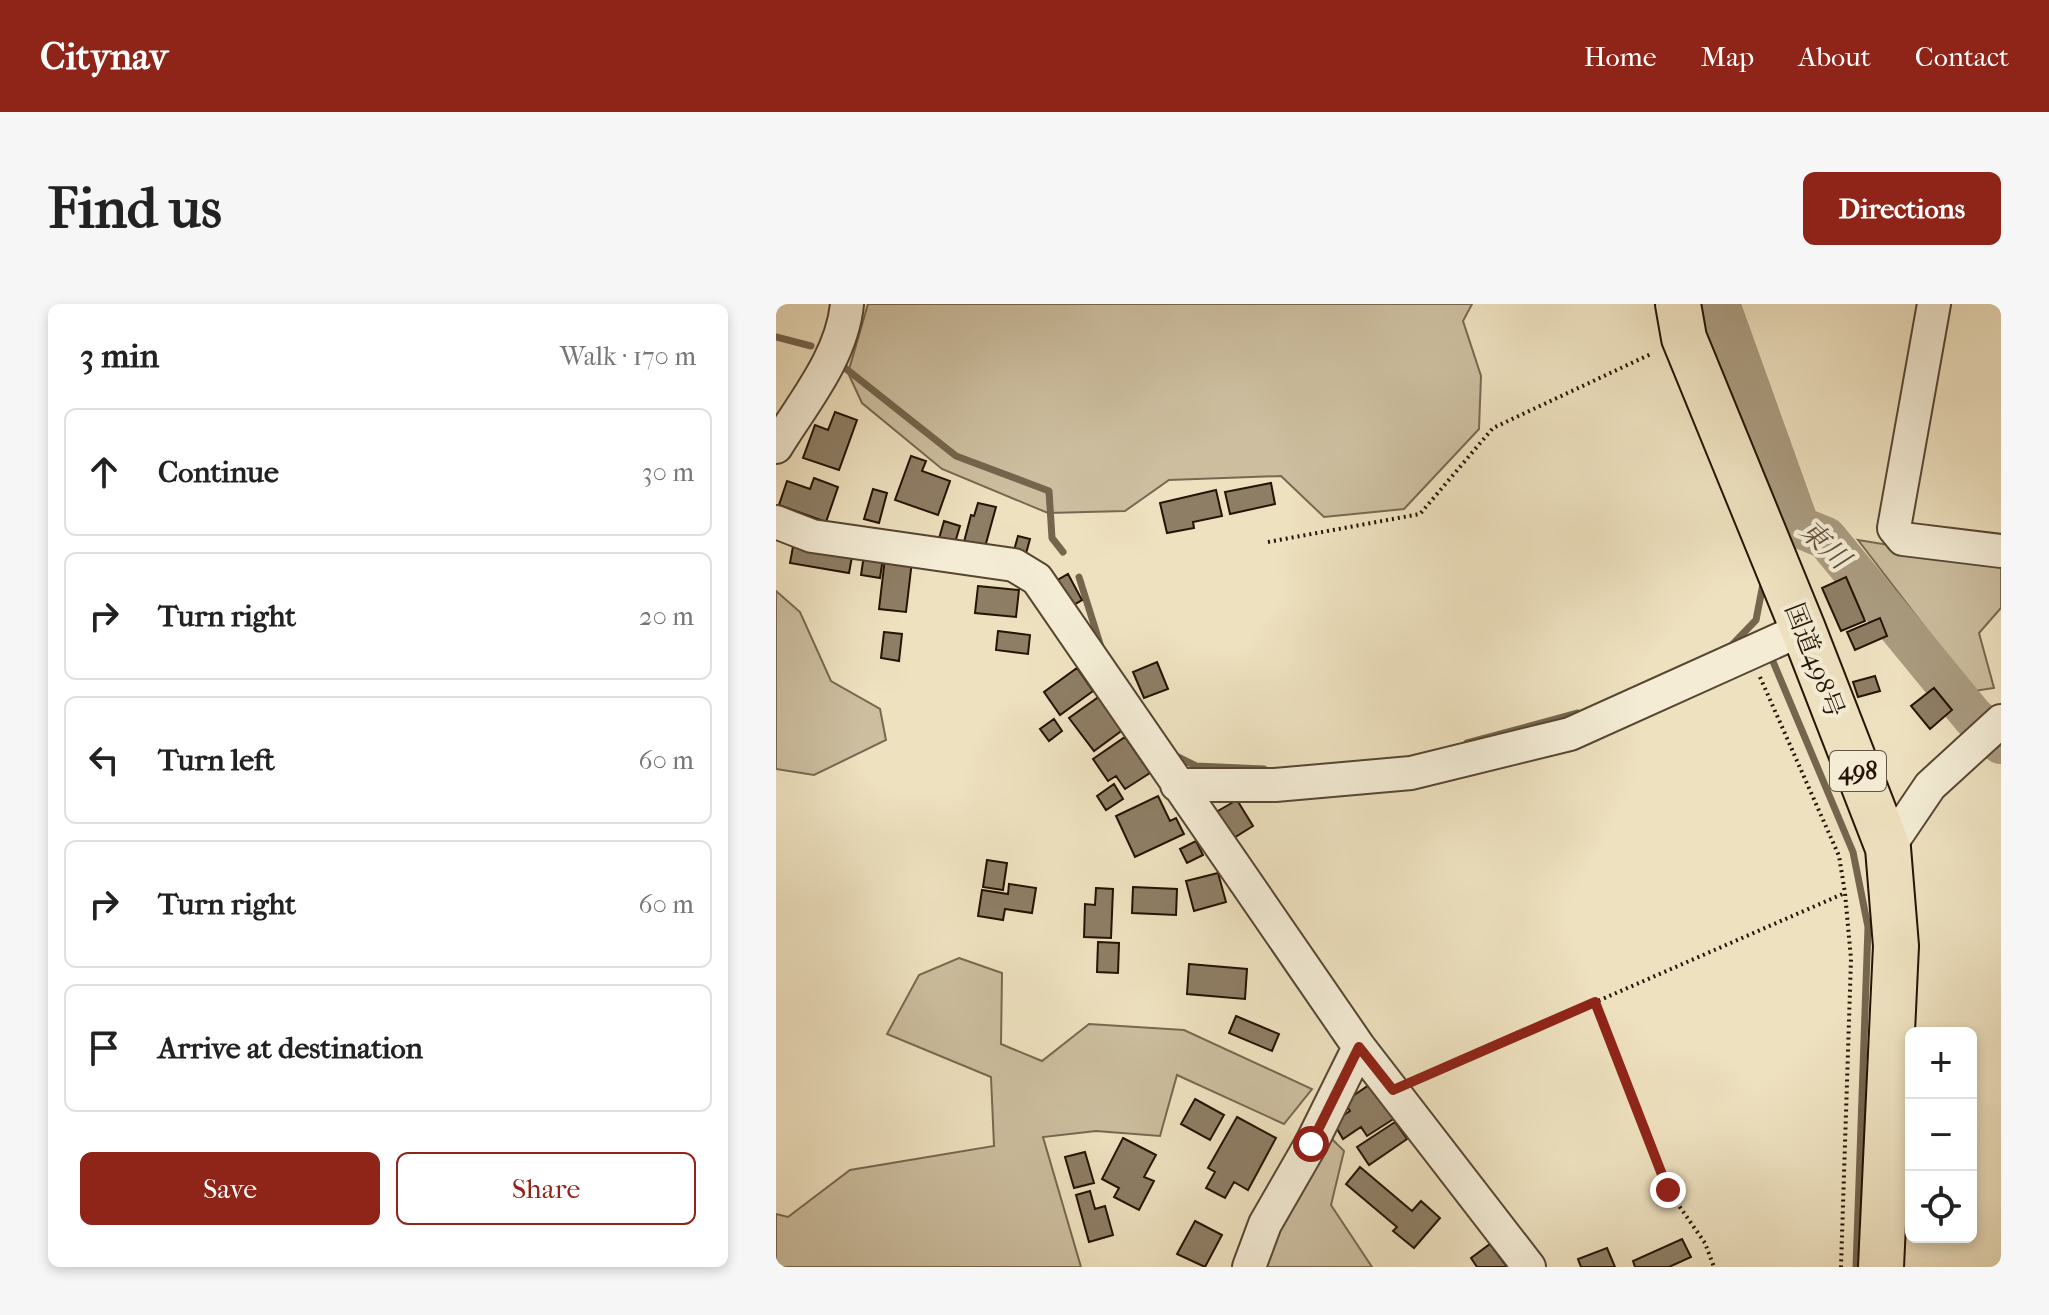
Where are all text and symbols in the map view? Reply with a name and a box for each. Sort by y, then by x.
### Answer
text: Citynav [40,34,168,79]
text: Home [1584,40,1657,73]
text: Map [1701,40,1754,73]
text: About [1798,40,1871,73]
text: Contact [1915,40,2009,73]
button: Directions [1803,172,2001,245]
text: Find us [48,176,222,241]
text: 3 min [80,336,159,376]
text: Walk · 170 m [560,341,696,372]
icon: ahead [82,450,126,494]
text: Continue [158,455,279,490]
text: 30 m [642,457,694,488]
water label: 東川 [1793,513,1859,578]
icon: right [82,594,126,638]
text: Turn right [158,599,296,634]
street label: 国道498号 [1779,599,1851,722]
text: 20 m [639,601,694,632]
icon: left [82,738,126,782]
text: Turn left [158,743,275,778]
text: 60 m [638,745,694,776]
road number: 498 [1830,751,1886,791]
icon: right [82,882,126,926]
text: Turn right [158,887,296,922]
text: 60 m [638,889,694,920]
icon: arrive [82,1026,126,1070]
map controls [1905,1027,1977,1243]
button: + [1905,1027,1977,1099]
text: Arrive at destination [158,1031,423,1066]
button: − [1905,1099,1977,1171]
route start [1293,1126,1329,1162]
button: Save [80,1152,380,1225]
button: Share [396,1152,696,1225]
button: locate [1905,1171,1977,1243]
route end [1650,1172,1686,1208]

